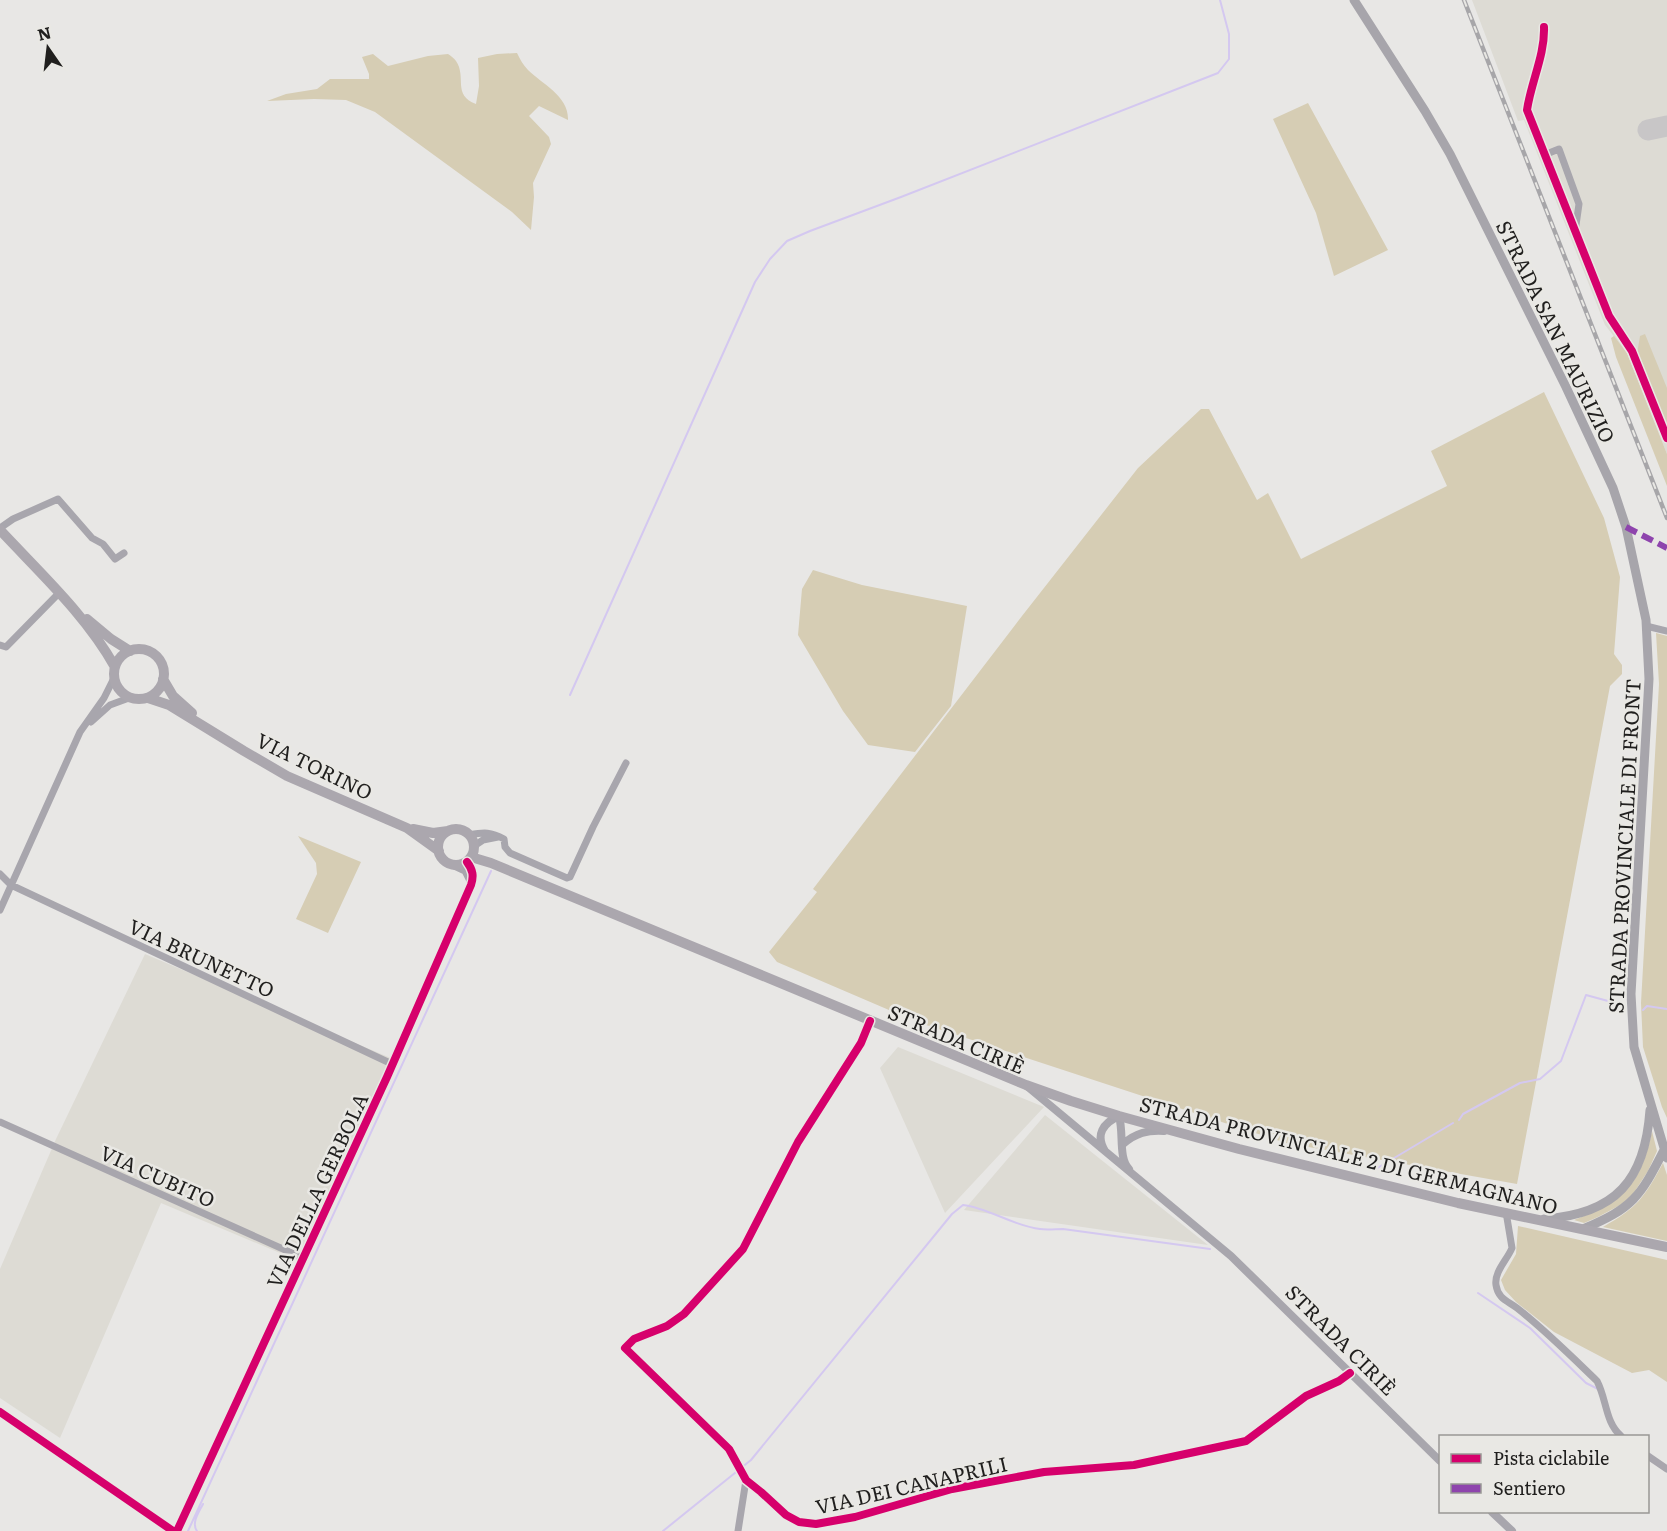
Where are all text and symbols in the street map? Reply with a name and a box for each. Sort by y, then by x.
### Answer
north arrow [18,18,78,78]
text: N [35,19,54,46]
street label: STRADA SAN MAURIZIO [1490,215,1624,447]
street label: STRADA PROVINCIALE DI FRONT [1599,678,1647,1014]
street label: VIA TORINO [252,724,378,806]
street label: VIA BRUNETTO [124,910,280,1004]
street label: STRADA CIRIÈ [884,996,1030,1080]
street label: VIA DELLA GERBOLA [258,1087,375,1292]
street label: STRADA PROVINCIALE 2 DI GERMAGNANO [1137,1087,1561,1221]
street label: VIA CUBITO [96,1136,220,1214]
street label: STRADA CIRIÈ [1280,1277,1404,1401]
legend [1439,1435,1649,1513]
text: Pista ciclabile [1493,1444,1609,1471]
street label: VIA DEI CANAPRILI [812,1447,1010,1521]
text: Sentiero [1493,1474,1566,1501]

